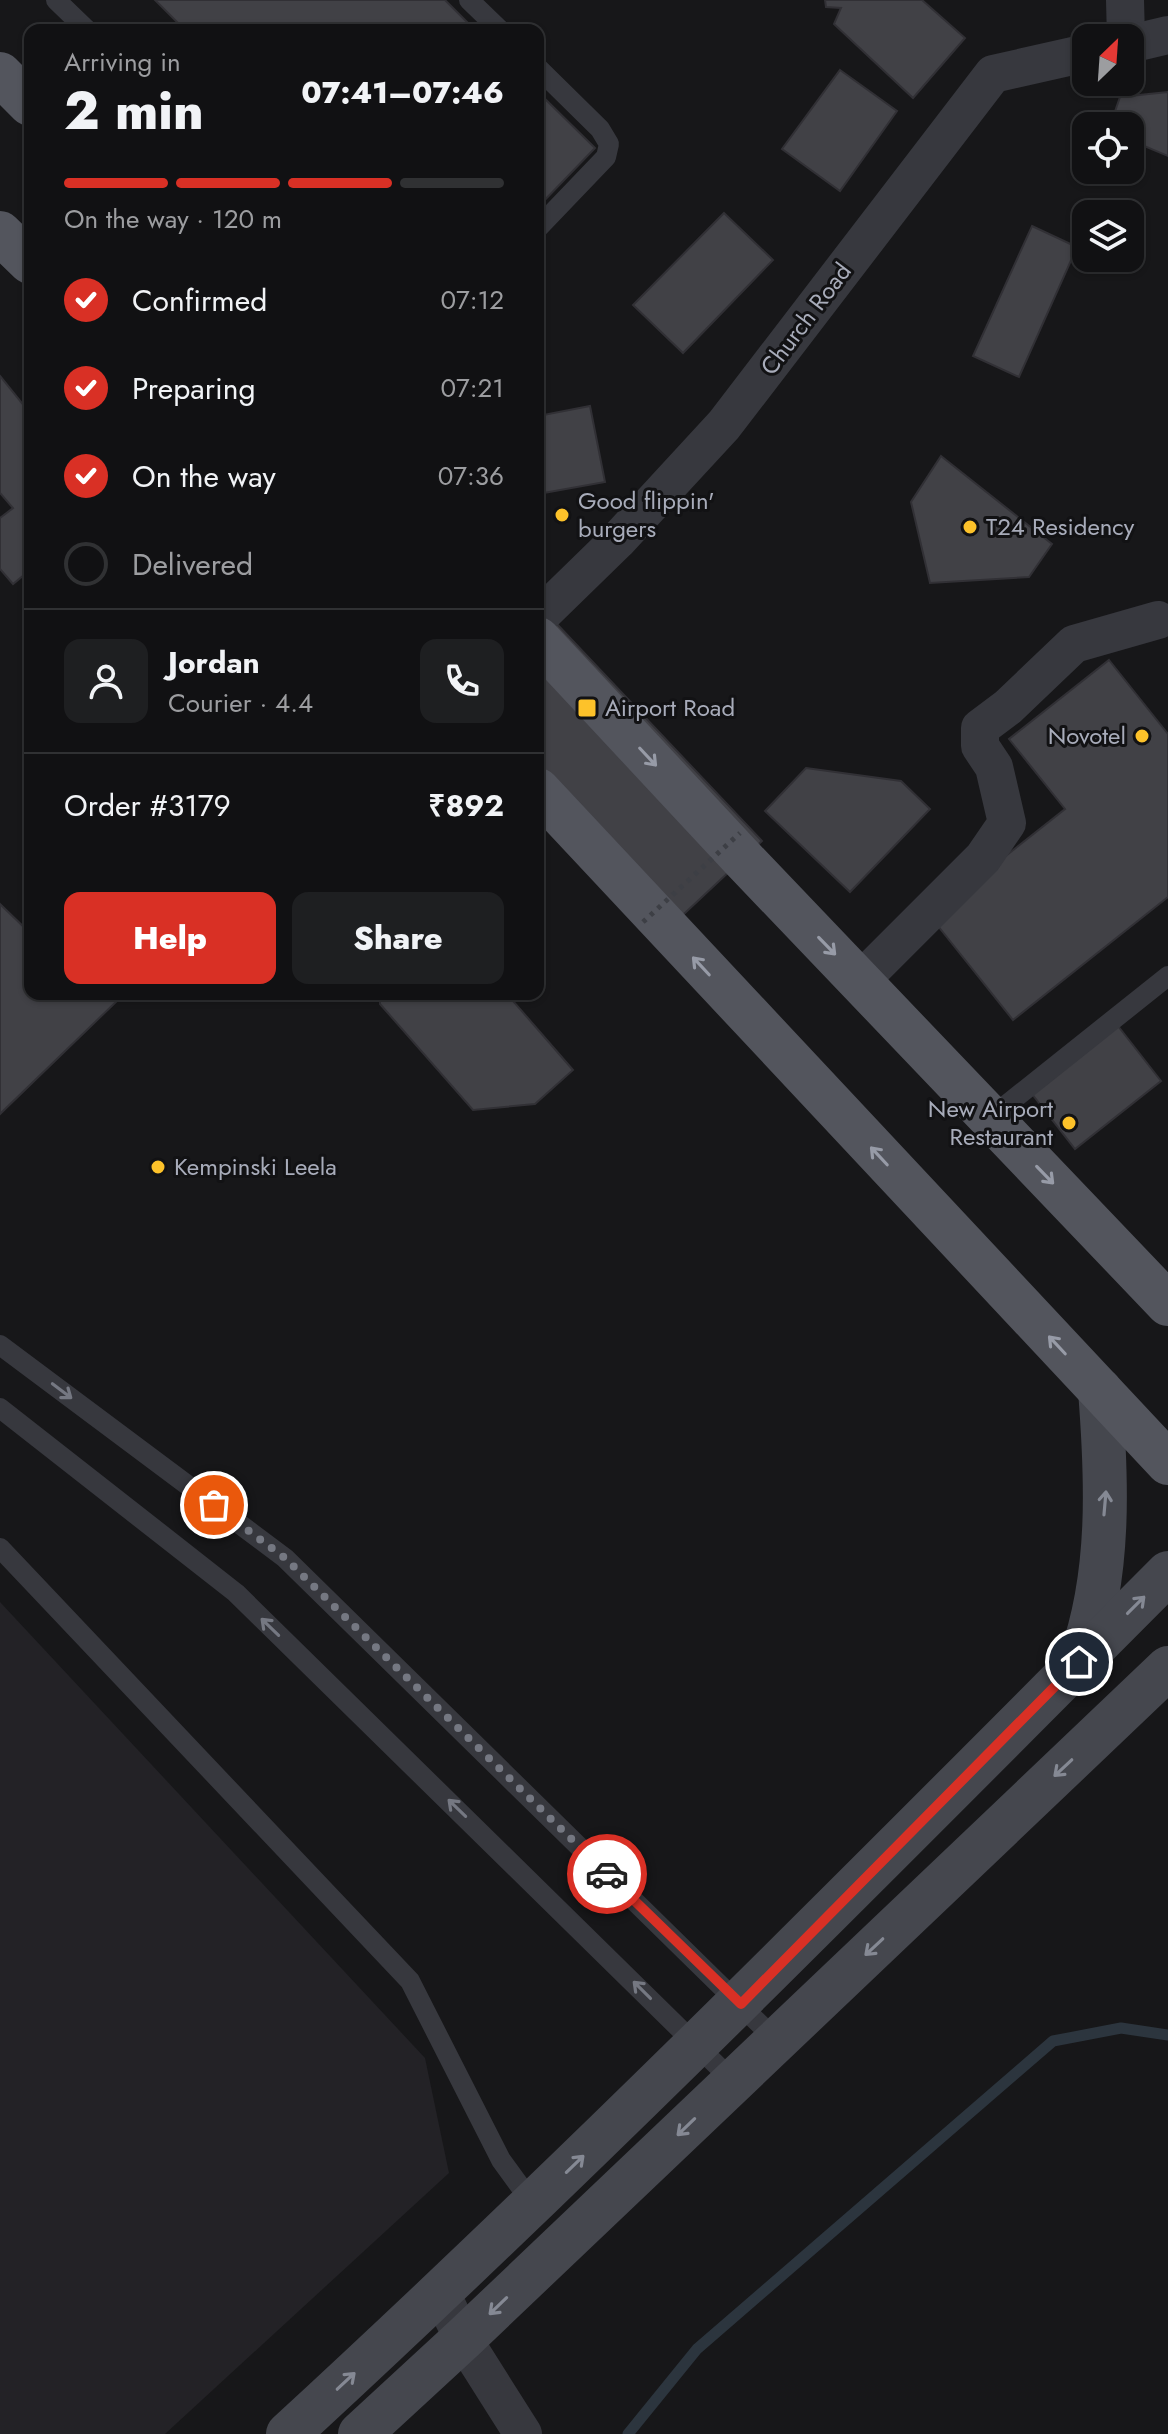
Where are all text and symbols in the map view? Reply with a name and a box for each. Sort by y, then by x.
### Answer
north arrow [1072,24,1144,96]
map controls [1072,24,1144,272]
text: Arriving in [64,43,181,81]
text: 07:41–07:46 [301,71,504,114]
text: 2 min [64,73,204,149]
button: locate [1072,112,1144,184]
text: On the way · 120 m [64,200,282,238]
button: layers [1072,200,1144,272]
street label: Church Road [752,255,859,382]
icon: check [64,278,108,322]
text: Confirmed [132,279,267,322]
text: 07:12 [440,281,504,319]
icon: check [64,366,108,410]
text: Preparing [132,367,256,410]
text: 07:21 [440,369,504,407]
icon: check [64,454,108,498]
text: On the way [132,455,276,498]
text: 07:36 [438,457,504,495]
place label: Good flippin' burgers [578,483,715,546]
marker: Good flippin' burgers [553,506,571,524]
place label: T24 Residency [986,509,1135,544]
marker: T24 Residency [961,518,979,536]
text: Delivered [132,543,253,586]
button: person [64,639,148,723]
button: phone [420,639,504,723]
text: Jordan [168,641,260,684]
text: Courier · 4.4 [168,684,313,722]
place label: Airport Road [605,690,735,725]
marker: Airport Road [576,697,598,719]
place label: Novotel [1048,718,1126,753]
marker: Novotel [1133,727,1151,745]
one-way arrow [639,747,657,767]
text: Order #3179 [64,784,231,827]
text: ₹892 [428,784,504,827]
button: Help [64,892,276,984]
button: Share [292,892,504,984]
one-way arrow [817,936,835,956]
one-way arrow [692,957,711,976]
place label: New Airport Restaurant [928,1091,1053,1154]
marker: New Airport Restaurant [1060,1114,1078,1132]
one-way arrow [870,1147,889,1166]
place label: Kempinski Leela [174,1149,337,1184]
marker: Kempinski Leela [149,1158,167,1176]
one-way arrow [1035,1165,1054,1185]
one-way arrow [1048,1335,1067,1355]
one-way arrow [51,1383,73,1400]
pin [180,1471,248,1539]
icon: bag [192,1483,236,1527]
one-way arrow [1098,1490,1113,1517]
one-way arrow [1126,1596,1145,1615]
one-way arrow [260,1617,280,1636]
pin [1045,1628,1113,1696]
icon: home [1057,1640,1101,1684]
one-way arrow [1053,1759,1073,1777]
one-way arrow [448,1799,467,1818]
courier [567,1834,647,1914]
icon: car [585,1852,629,1896]
one-way arrow [865,1937,884,1956]
one-way arrow [633,1981,652,2000]
one-way arrow [677,2117,697,2136]
one-way arrow [565,2154,585,2173]
one-way arrow [488,2297,508,2316]
one-way arrow [335,2373,355,2391]

